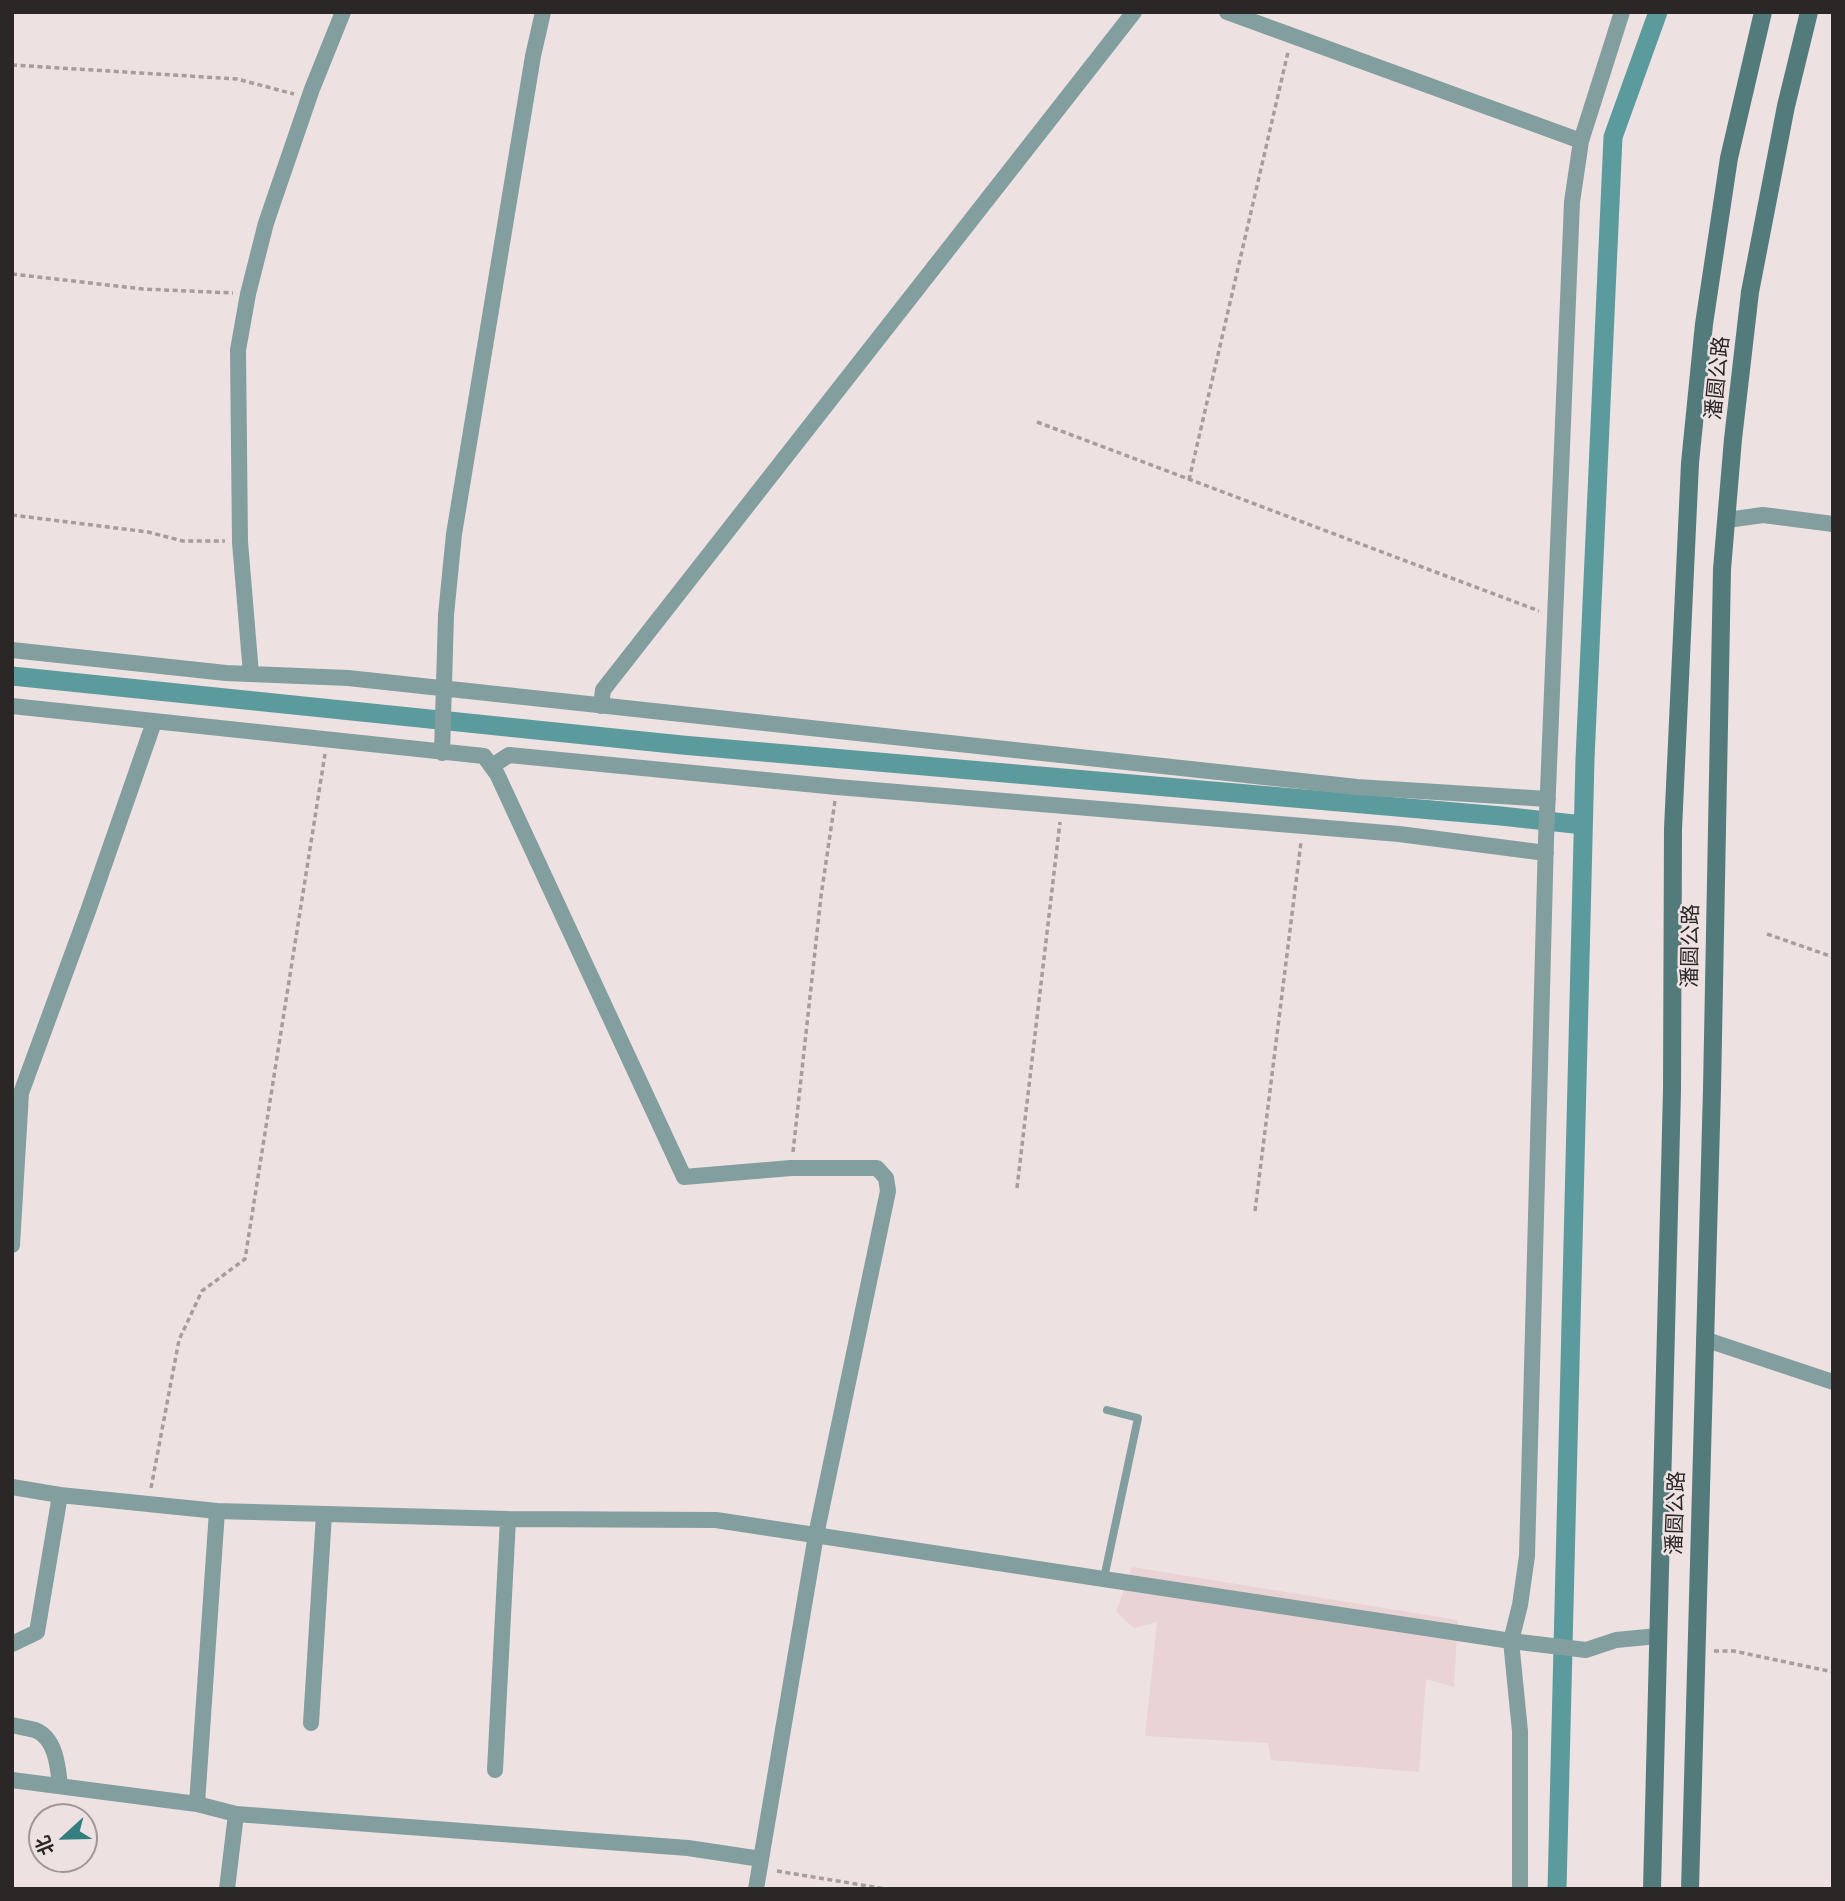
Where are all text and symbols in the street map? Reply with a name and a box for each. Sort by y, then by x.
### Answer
street label: 潘圆公路 [1701,335,1735,421]
street label: 潘圆公路 [1678,904,1704,988]
street label: 潘圆公路 [1662,1471,1690,1555]
north arrow [28,1803,98,1873]
text: 北 [31,1832,59,1858]

